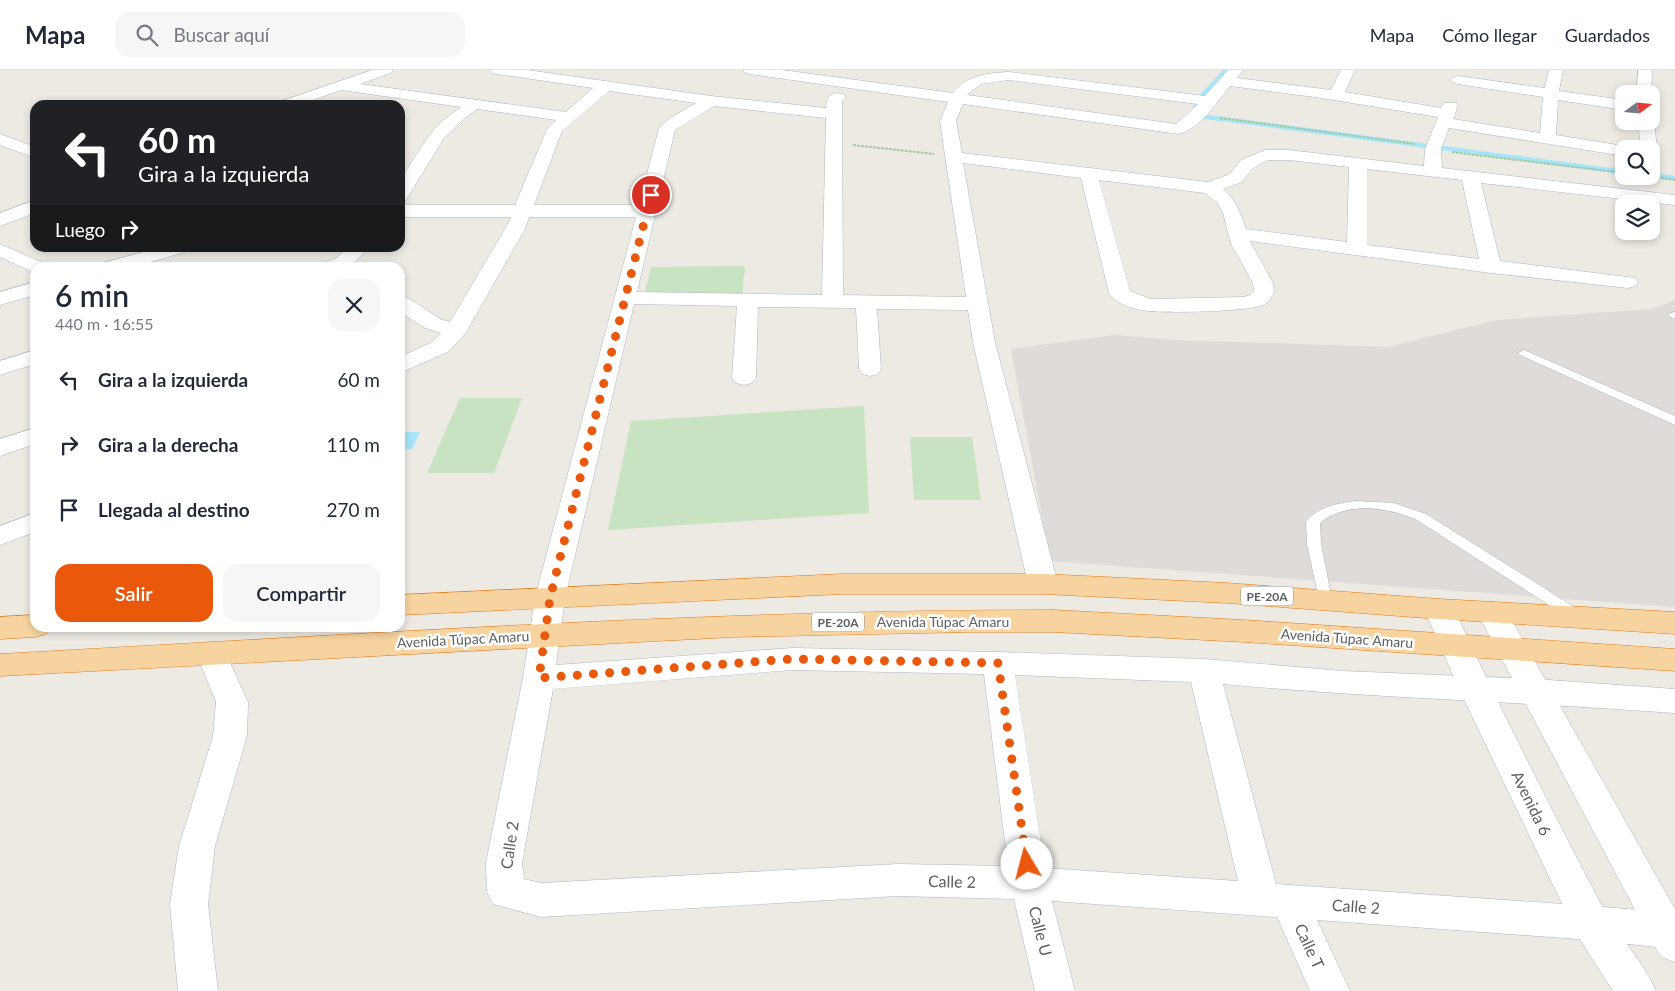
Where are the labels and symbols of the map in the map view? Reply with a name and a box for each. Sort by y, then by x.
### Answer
north arrow [1615,85,1660,130]
pin [630,174,672,216]
road number: PE-20A [1241,586,1293,606]
road number: PE-20A [812,612,864,632]
street label: Avenida Túpac Amaru [877,613,1009,630]
street label: Avenida Túpac Amaru [1280,625,1414,651]
street label: Avenida Túpac Amaru [396,627,530,651]
street label: Avenida 6 [1508,767,1556,839]
street label: Calle 2 [496,820,522,870]
position arrow [1000,837,1052,889]
street label: Calle 2 [928,871,976,891]
street label: Calle 2 [1331,895,1381,917]
street label: Calle U [1026,904,1056,958]
street label: Calle T [1291,920,1329,972]

